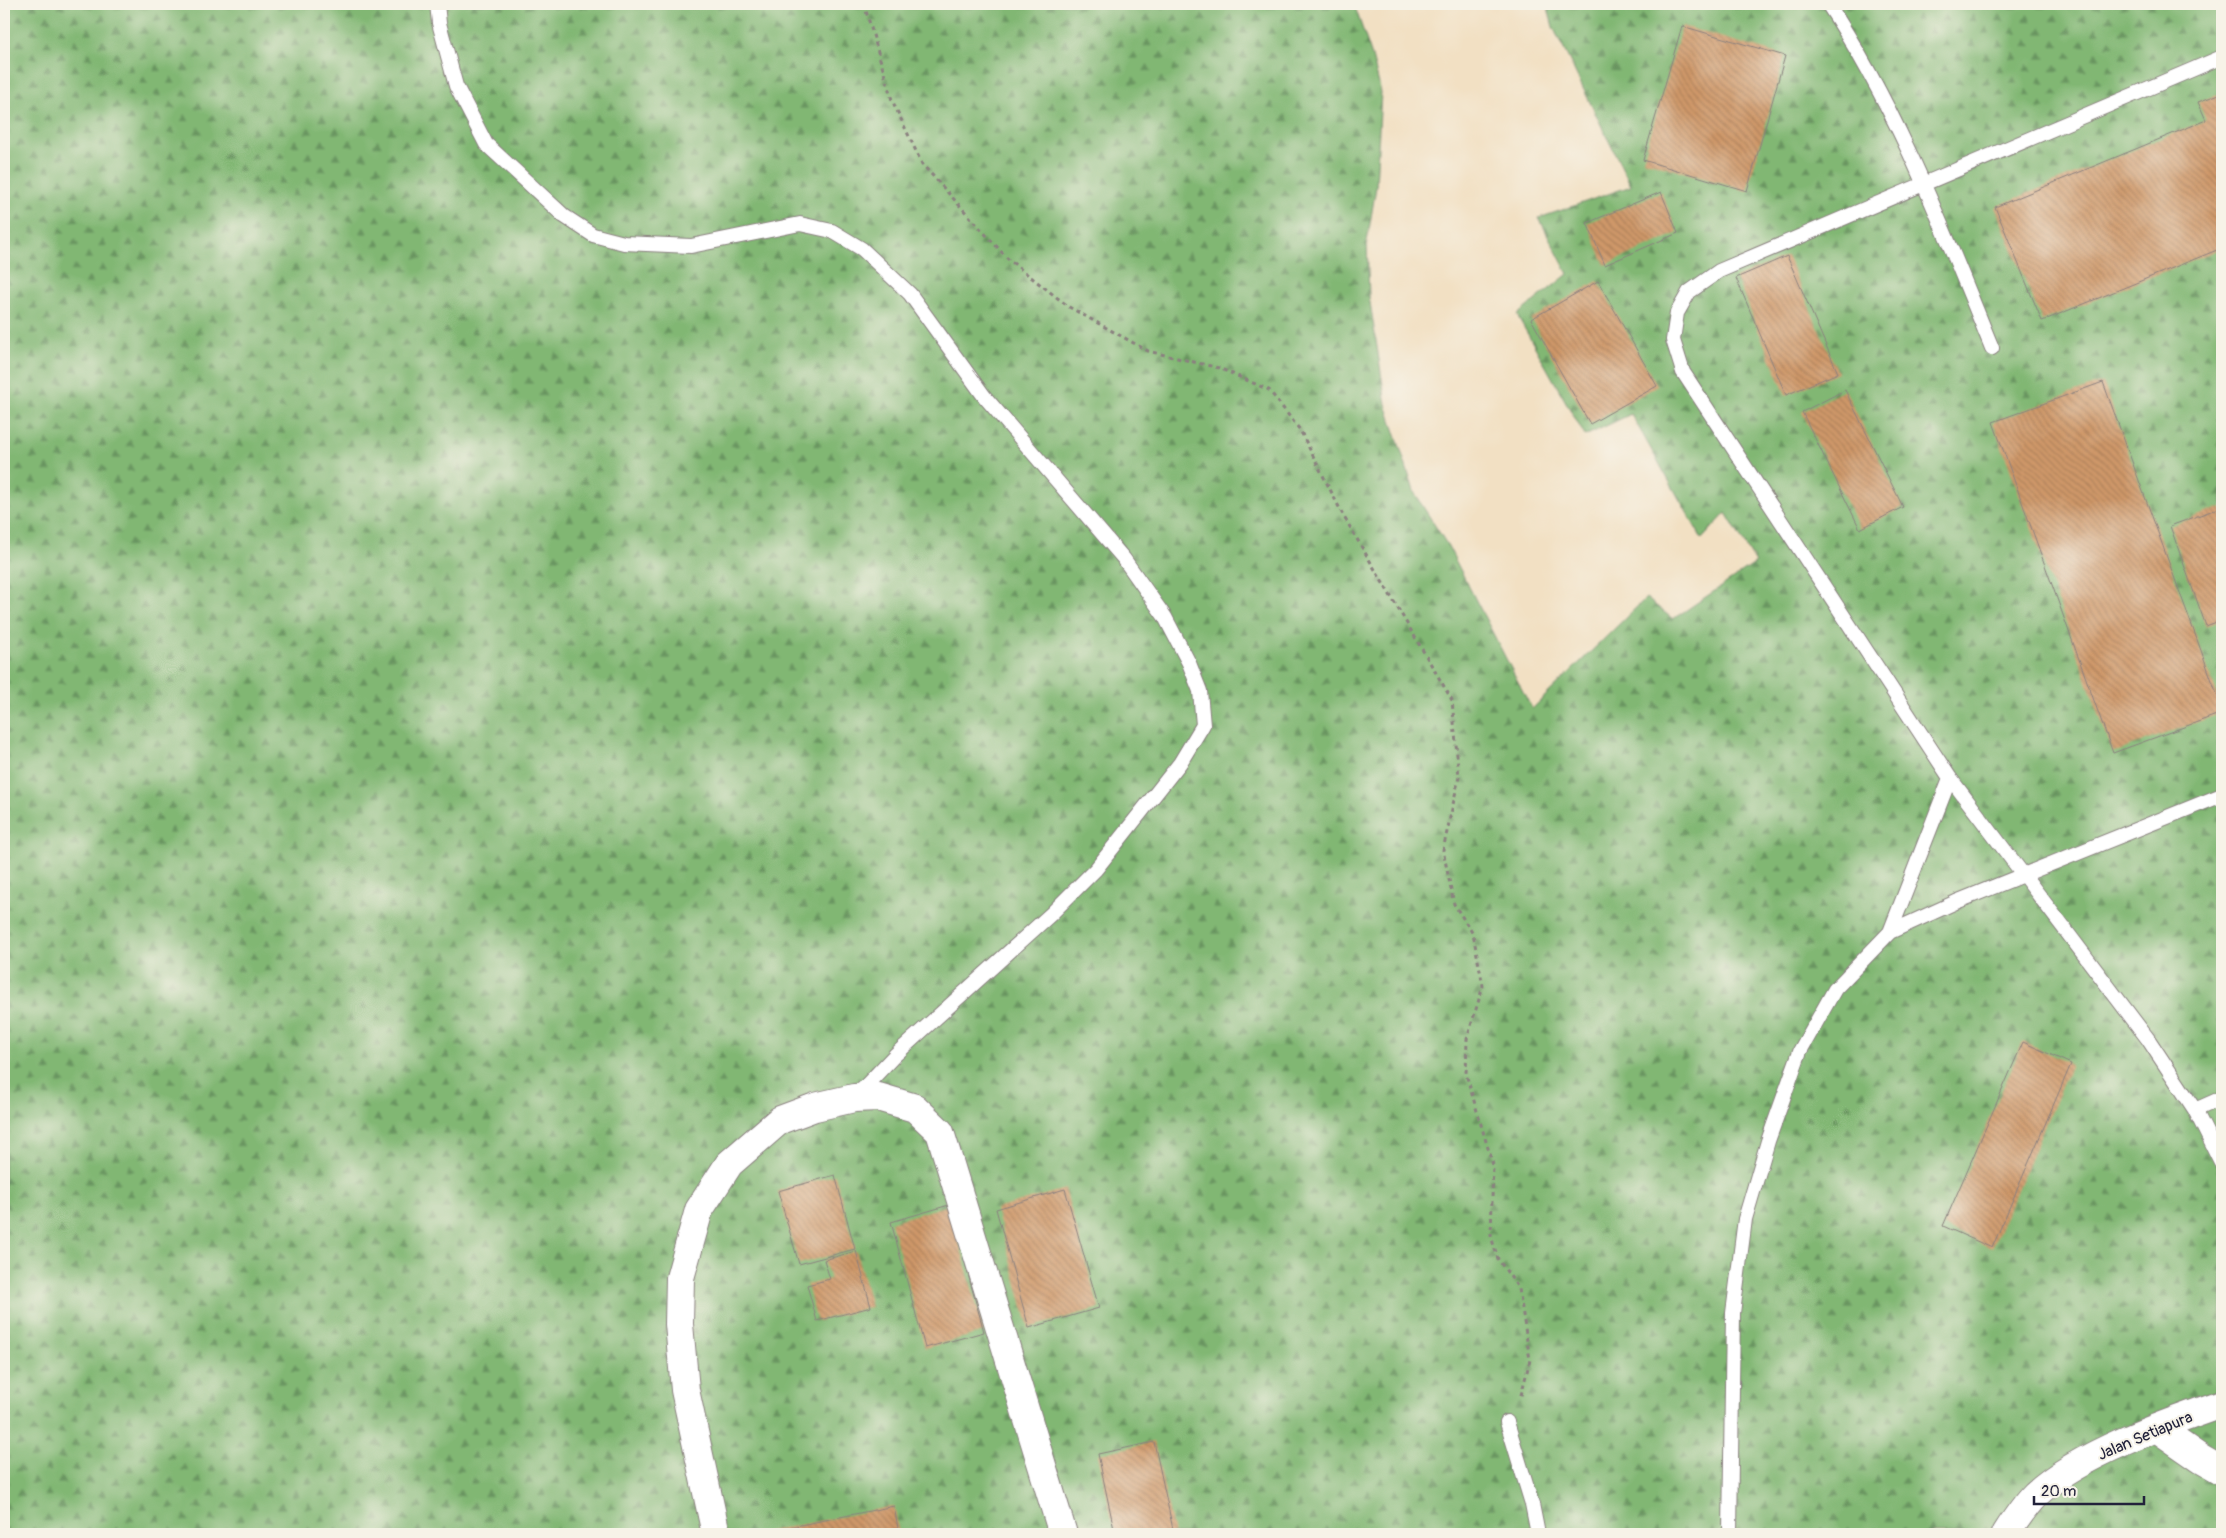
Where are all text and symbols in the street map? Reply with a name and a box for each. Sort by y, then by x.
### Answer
street label: Jalan Setiapura [2095,1407,2195,1465]
scale bar [2034,1473,2144,1505]
text: 20 m [2041,1482,2076,1501]

